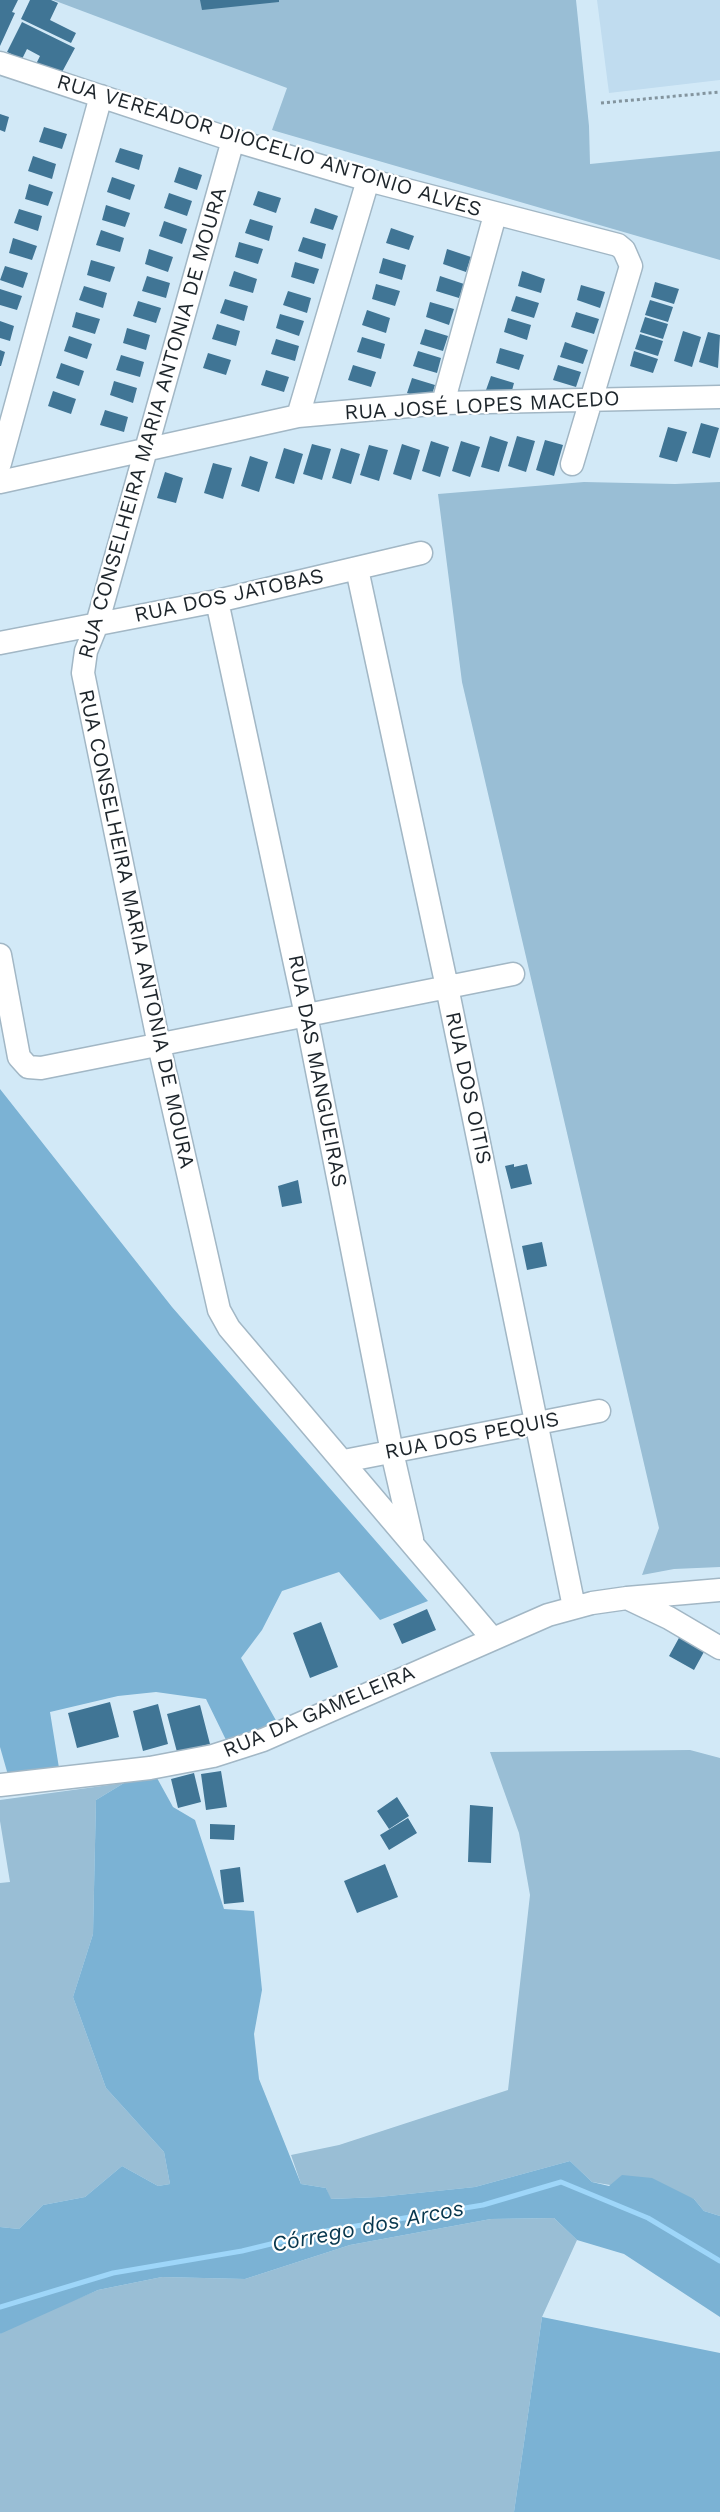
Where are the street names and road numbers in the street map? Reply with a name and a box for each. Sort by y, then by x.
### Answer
street label: RUA VEREADOR DIOCELIO ANTONIO ALVES [54,69,484,223]
street label: RUA CONSELHEIRA MARIA ANTONIA DE MOURA [73,184,233,662]
street label: RUA JOSÉ LOPES MACEDO [344,386,620,426]
street label: RUA DOS JATOBAS [132,564,326,628]
street label: RUA CONSELHEIRA MARIA ANTONIA DE MOURA [73,687,199,1171]
street label: RUA DAS MANGUEIRAS [282,953,352,1189]
street label: RUA DOS OITIS [440,1010,496,1166]
street label: RUA DOS PEQUIS [383,1407,561,1465]
street label: RUA DA GAMELEIRA [220,1660,418,1764]

